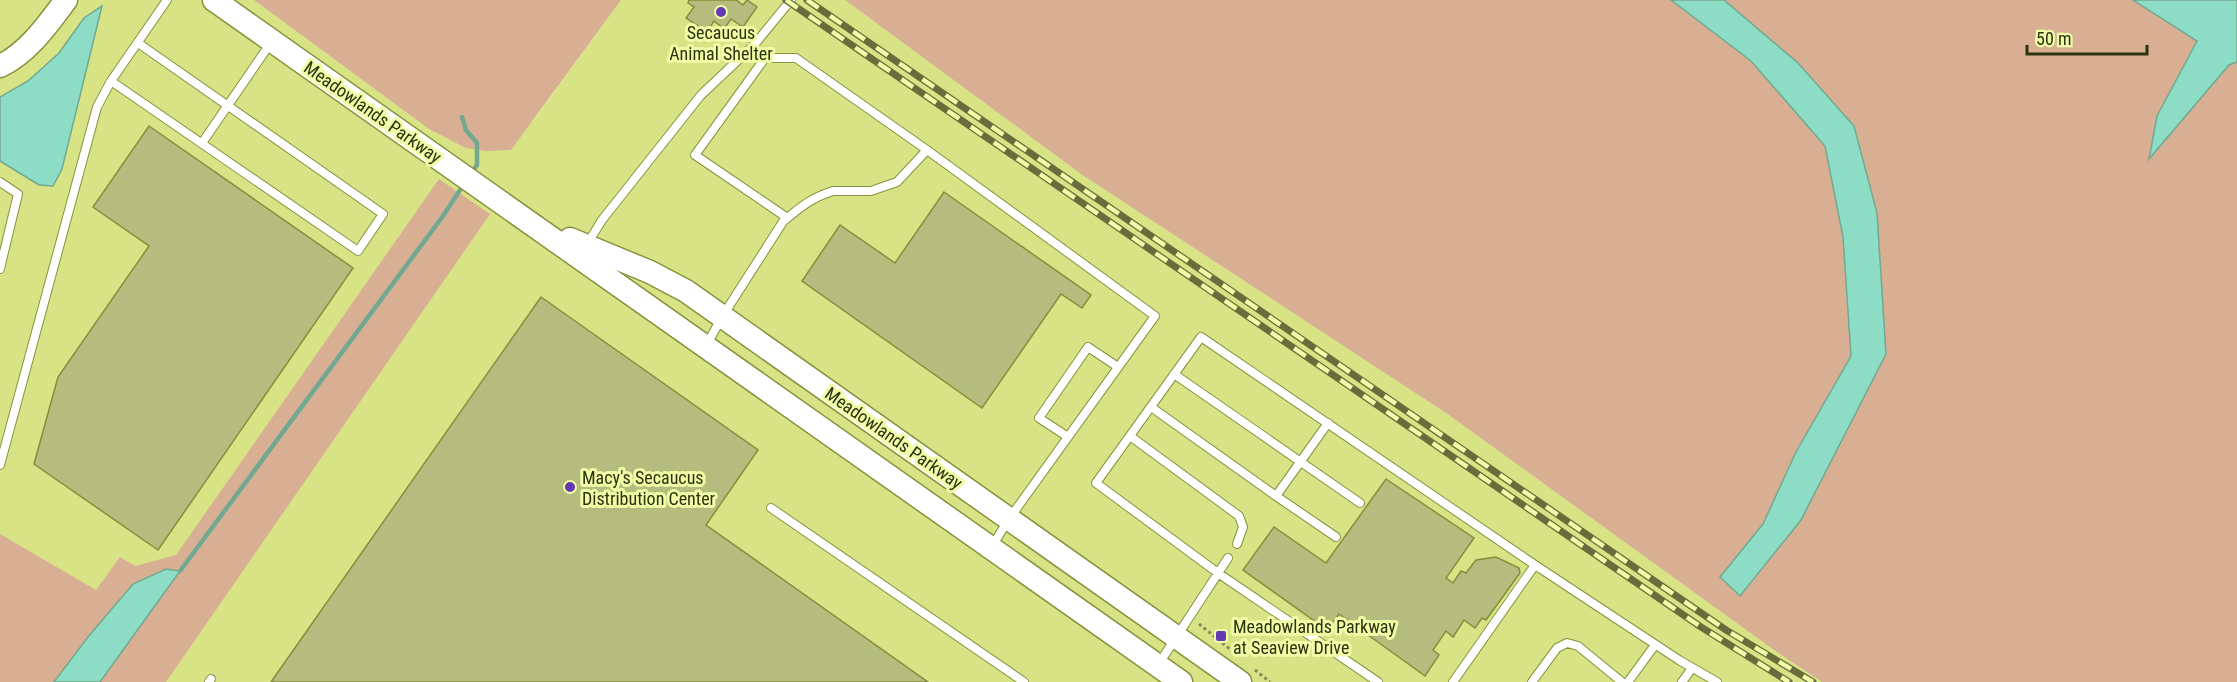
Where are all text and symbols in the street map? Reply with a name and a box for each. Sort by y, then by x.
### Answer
marker: Secaucus Animal Shelter [714,5,728,19]
scale bar [2027,18,2147,56]
place label: Secaucus Animal Shelter [669,22,773,64]
text: 50 m [2036,28,2071,49]
street label: Meadowlands Parkway [300,57,446,168]
street label: Meadowlands Parkway [821,383,967,494]
place label: Macy's Secaucus Distribution Center [582,467,716,509]
marker: Macy's Secaucus Distribution Center [563,480,577,494]
place label: Meadowlands Parkway at Seaview Drive [1233,616,1396,658]
marker: Meadowlands Parkway at Seaview Drive [1214,629,1228,643]

